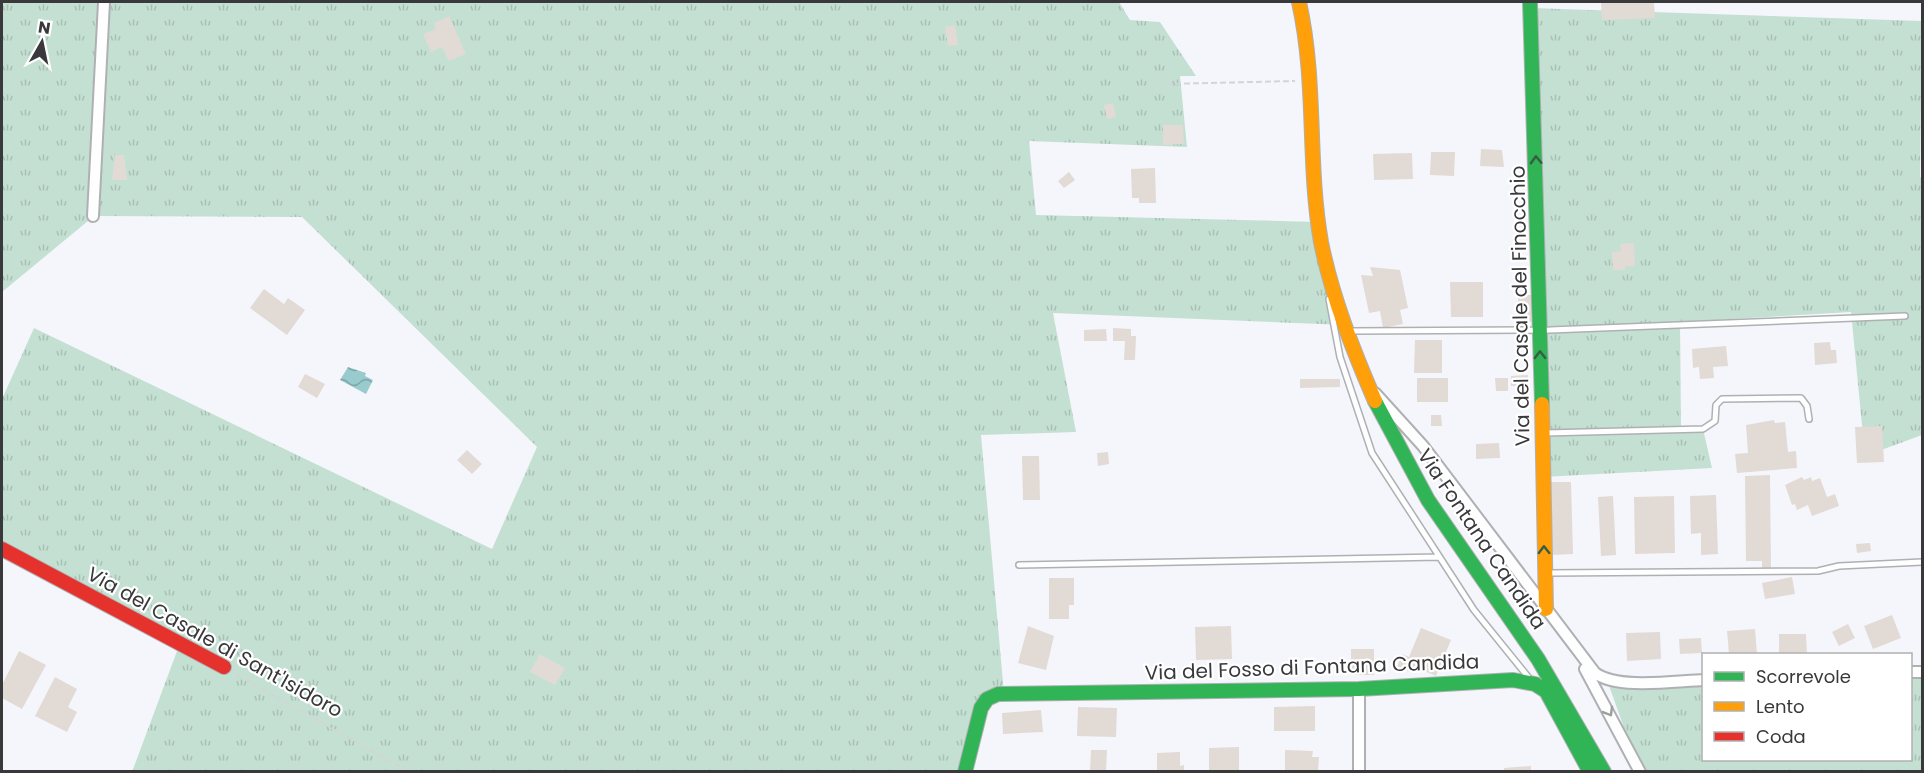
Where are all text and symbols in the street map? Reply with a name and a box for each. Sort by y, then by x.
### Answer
north arrow [12,12,72,72]
text: N [37,15,52,40]
one-way arrow [1530,156,1543,165]
street label: Via del Casale del Finocchio [1504,165,1536,447]
one-way arrow [1534,351,1546,360]
street label: Via Fontana Candida [1411,443,1553,635]
one-way arrow [1538,546,1551,555]
street label: Via del Casale di Sant'Isidoro [82,560,348,724]
street label: Via del Fosso di Fontana Candida [1144,647,1480,687]
legend [1702,653,1912,761]
text: Scorrevole [1756,664,1851,689]
text: Lento [1756,694,1805,719]
one-way arrow [1602,706,1614,716]
text: Coda [1756,724,1806,749]

